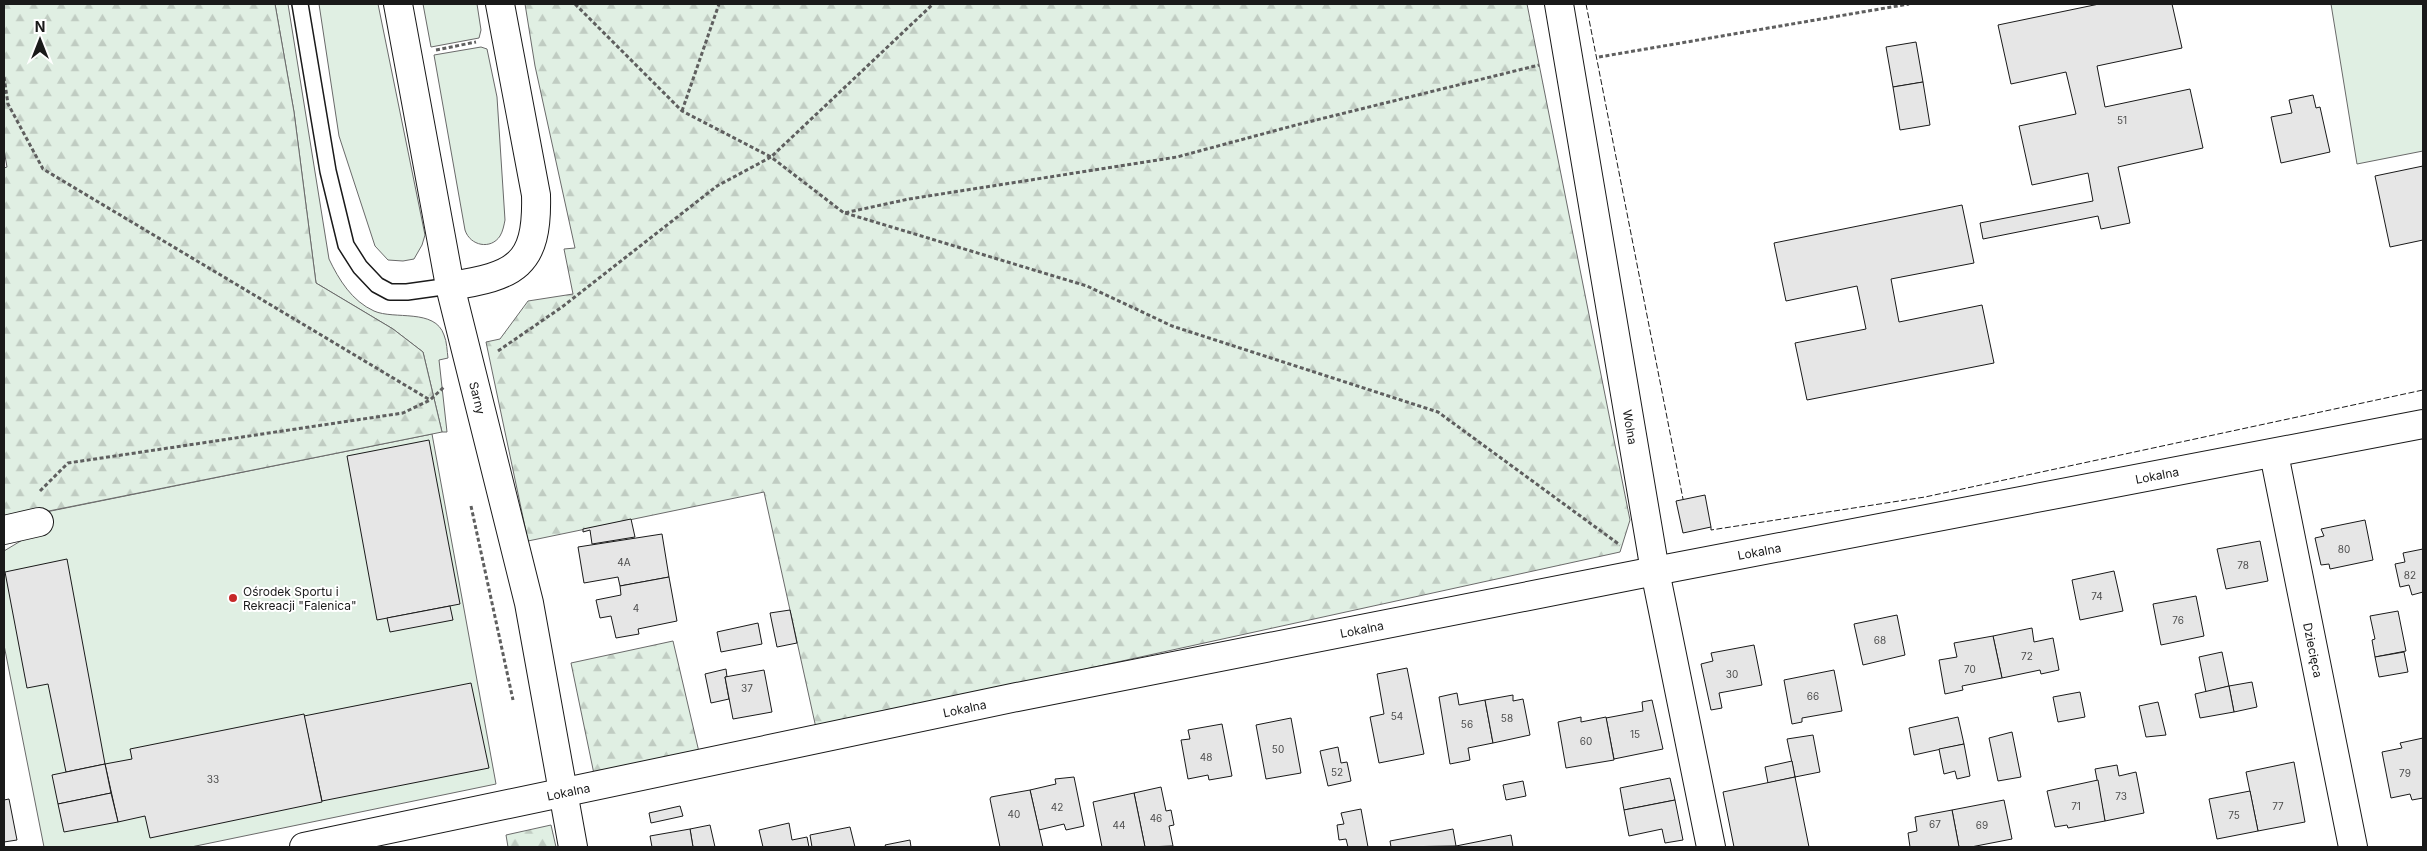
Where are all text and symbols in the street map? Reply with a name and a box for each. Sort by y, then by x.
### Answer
north arrow [15,15,65,65]
text: N [35,18,45,35]
house number: 51 [2117,114,2127,126]
street label: Sarny [467,380,489,416]
street label: Wolna [1620,408,1641,446]
street label: Lokalna [2134,463,2180,486]
street label: Lokalna [1736,540,1782,563]
house number: 80 [2338,543,2350,555]
house number: 4A [617,556,631,568]
house number: 78 [2237,559,2249,571]
house number: 82 [2404,569,2416,581]
place label: Ośrodek Sportu i Rekreacji "Falenica" [243,584,357,613]
house number: 74 [2091,590,2103,602]
marker: Ośrodek Sportu i Rekreacji "Falenica" [227,592,239,604]
house number: 4 [633,602,639,614]
house number: 76 [2172,614,2184,626]
street label: Lokalna [1339,617,1385,641]
street label: Dziecięca [2301,621,2326,679]
house number: 68 [1874,634,1886,646]
house number: 72 [2021,650,2033,662]
house number: 70 [1964,663,1976,675]
house number: 30 [1726,668,1738,680]
house number: 37 [741,682,753,694]
house number: 66 [1807,690,1819,702]
street label: Lokalna [941,696,988,720]
house number: 54 [1391,710,1403,722]
house number: 58 [1501,712,1513,724]
house number: 56 [1461,718,1473,730]
house number: 15 [1630,728,1640,740]
house number: 60 [1580,735,1592,747]
house number: 50 [1272,743,1284,755]
house number: 48 [1200,751,1212,763]
house number: 52 [1331,766,1343,778]
house number: 79 [2399,767,2411,779]
house number: 33 [207,773,219,785]
street label: Lokalna [545,780,591,803]
house number: 73 [2115,790,2127,802]
house number: 71 [2071,800,2081,812]
house number: 77 [2272,800,2284,812]
house number: 42 [1051,801,1063,813]
house number: 40 [1008,808,1020,820]
house number: 75 [2228,809,2240,821]
house number: 46 [1150,812,1162,824]
house number: 67 [1929,818,1941,830]
house number: 44 [1113,819,1125,831]
house number: 69 [1976,819,1988,831]

